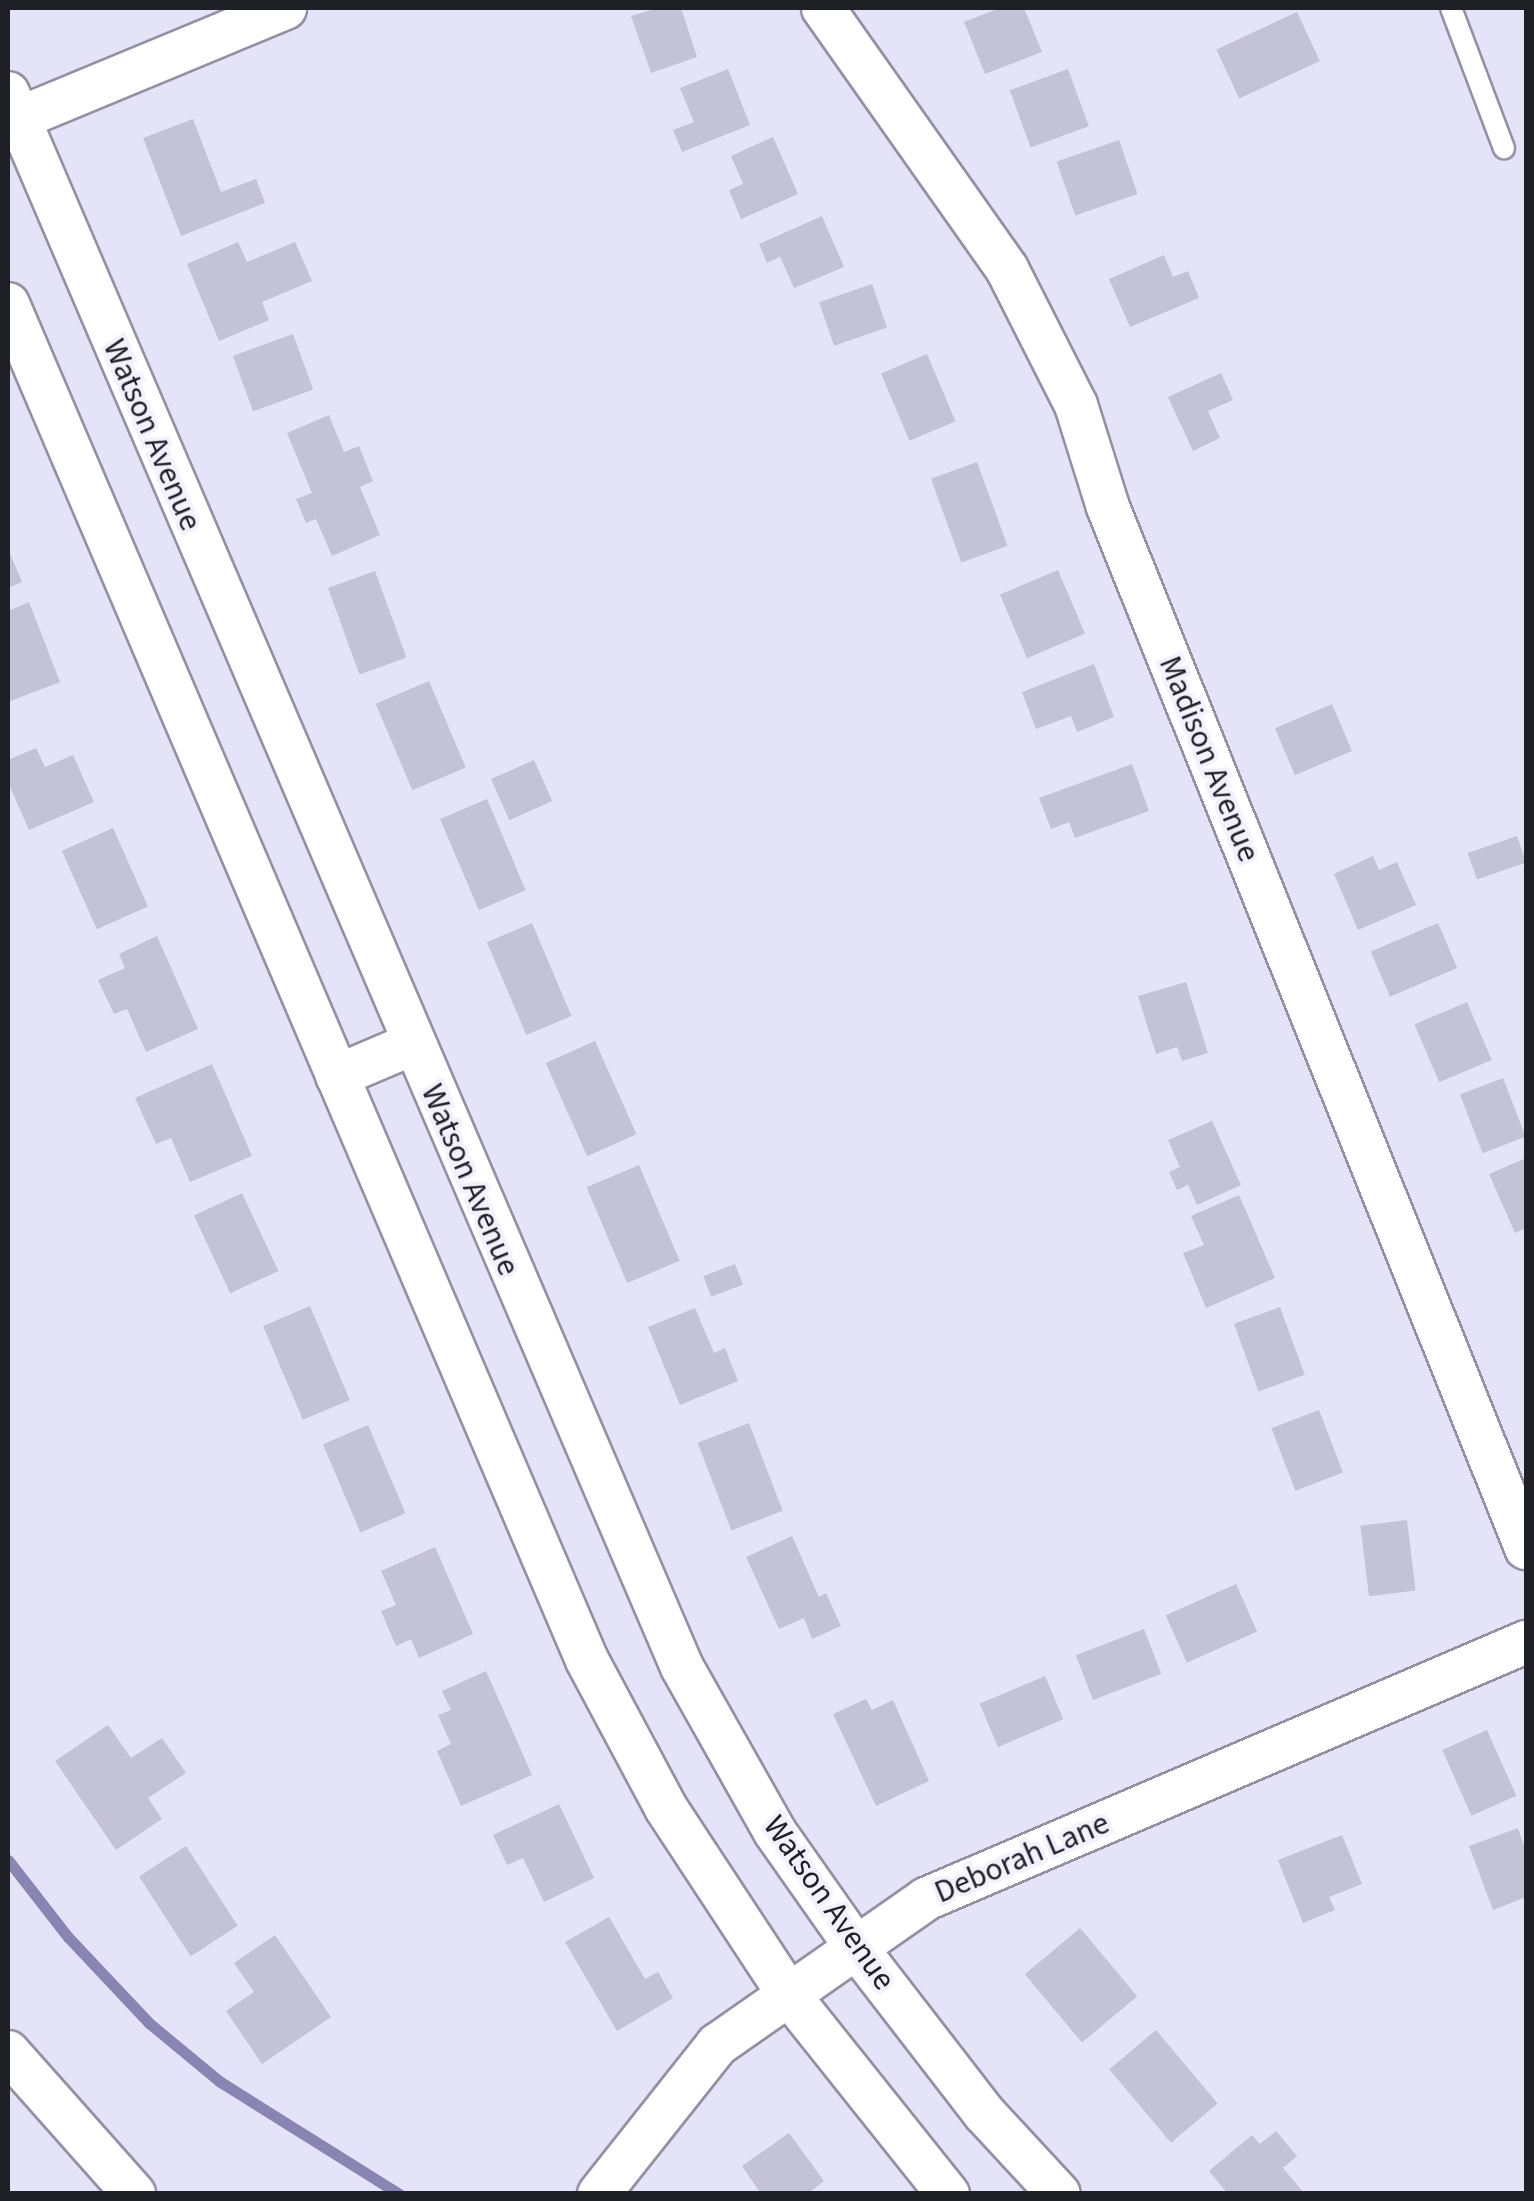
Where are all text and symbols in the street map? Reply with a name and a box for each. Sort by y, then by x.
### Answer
street label: Watson Avenue [94,334,210,536]
street label: Madison Avenue [1150,651,1268,867]
street label: Watson Avenue [412,1079,528,1281]
street label: Deborah Lane [929,1804,1115,1912]
street label: Watson Avenue [755,1808,903,1998]

